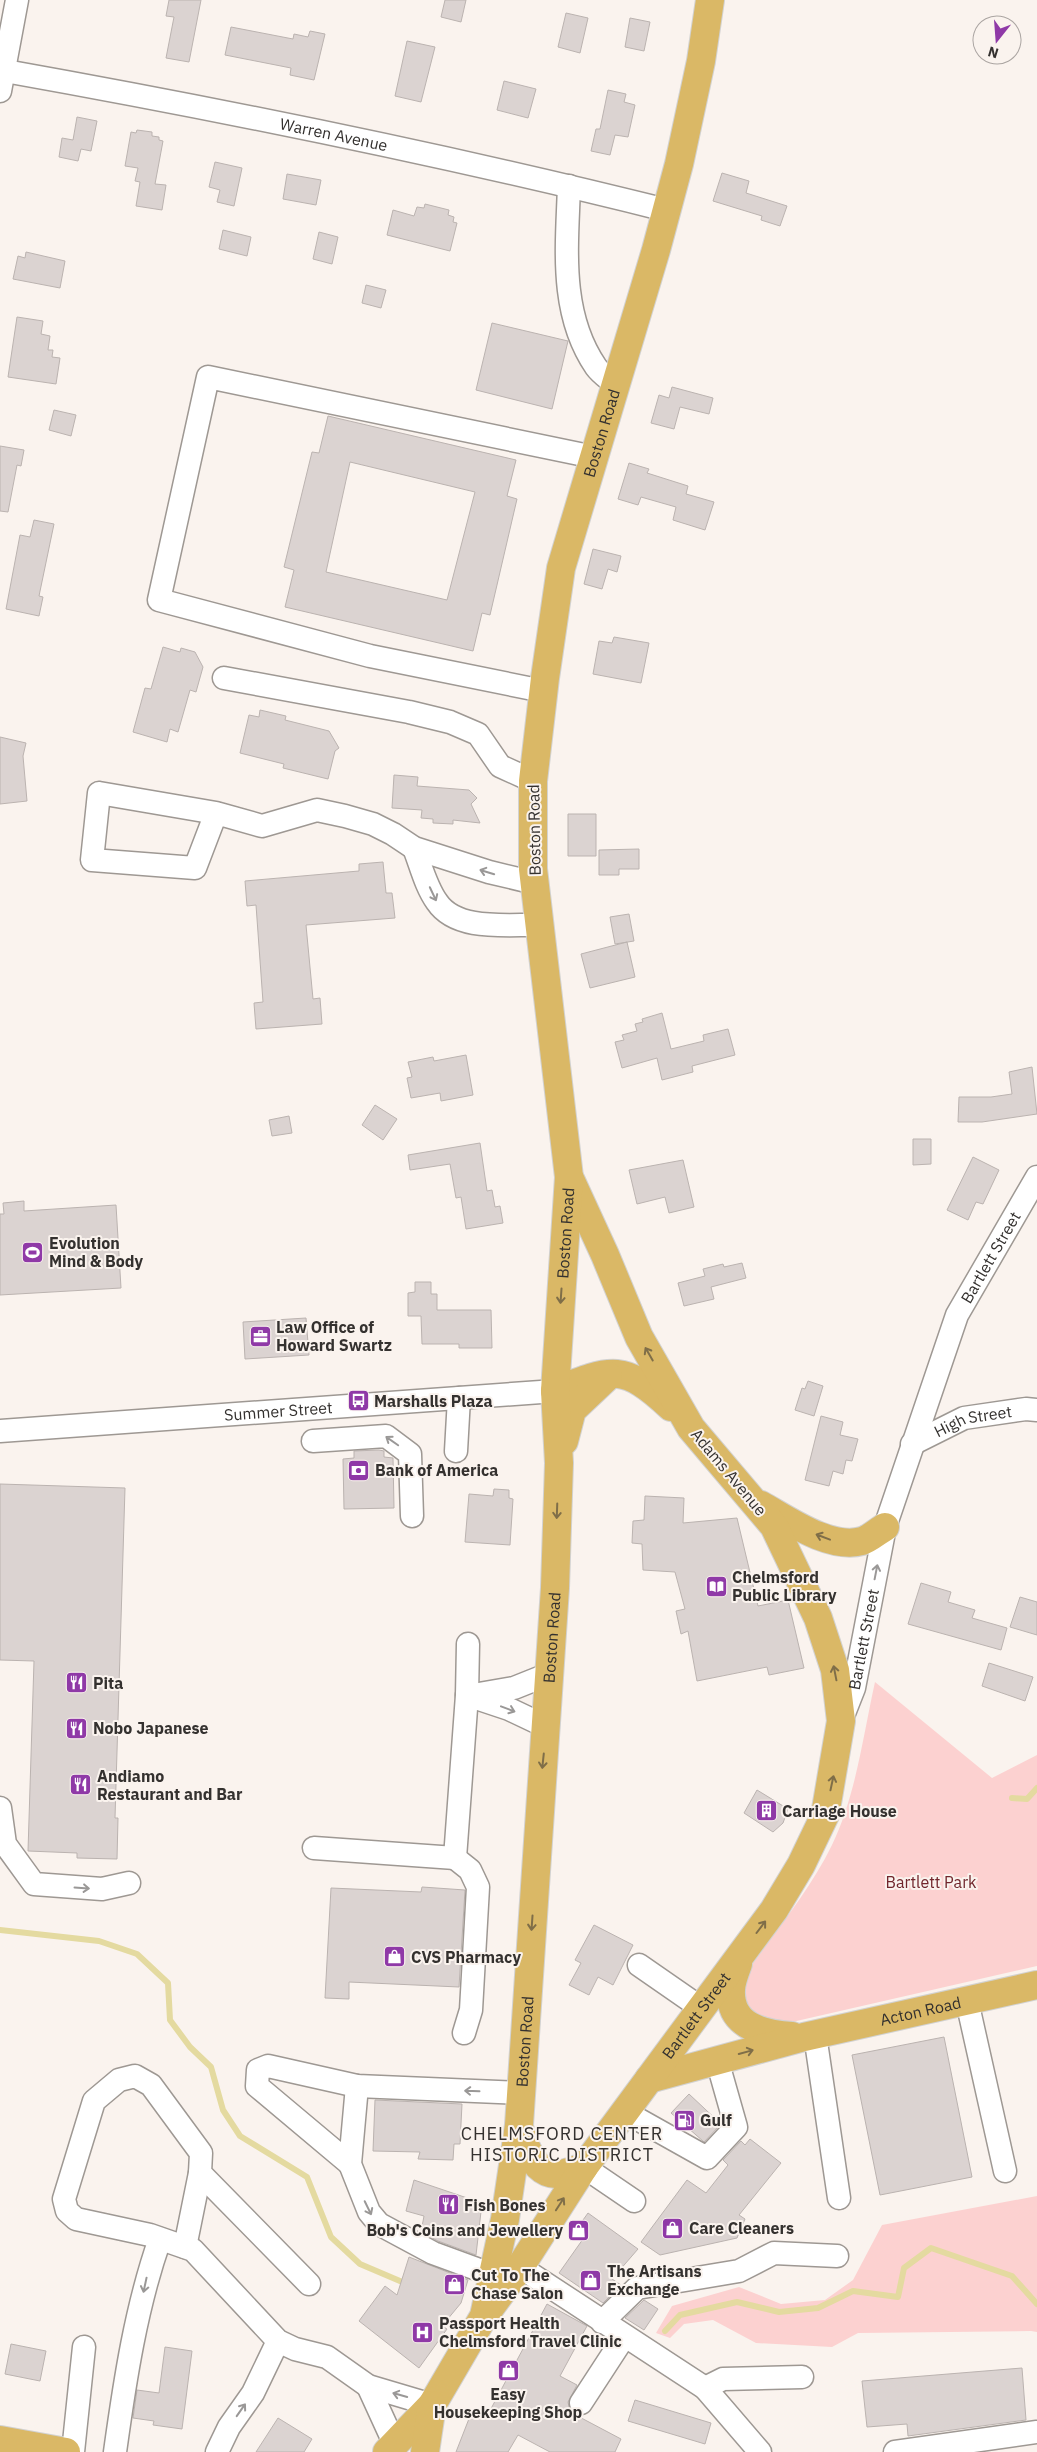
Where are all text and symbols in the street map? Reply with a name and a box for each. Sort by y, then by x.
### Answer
north arrow [972,15,1022,65]
text: N [986,42,1001,63]
street label: Warren Avenue [278,113,390,155]
street label: Boston Road [579,386,624,480]
street label: Boston Road [523,784,545,876]
one-way arrow [480,866,496,876]
one-way arrow [428,886,438,901]
street label: Boston Road [552,1187,578,1279]
street label: Bartlett Street [956,1208,1025,1307]
place label: Evolution Mind & Body [49,1233,143,1271]
sports icon: Evolution Mind & Body [21,1240,45,1264]
one-way arrow [557,1287,566,1303]
place label: Law Office of Howard Swartz [276,1317,392,1355]
office icon: Law Office of Howard Swartz [248,1324,272,1348]
one-way arrow [644,1347,654,1362]
bus stop icon: Marshalls Plaza [346,1389,370,1413]
place label: Marshalls Plaza [374,1391,493,1411]
street label: Summer Street [223,1397,333,1425]
street label: High Street [931,1401,1013,1441]
street label: Adams Avenue [687,1425,771,1520]
one-way arrow [386,1436,400,1446]
bank icon: Bank of America [347,1458,371,1482]
place label: Bank of America [375,1460,498,1480]
one-way arrow [552,1503,561,1519]
one-way arrow [816,1532,832,1541]
one-way arrow [872,1564,882,1580]
place label: Chelmsford Public Library [732,1567,837,1605]
library icon: Chelmsford Public Library [704,1574,728,1598]
street label: Bartlett Street [844,1587,883,1692]
street label: Boston Road [539,1591,565,1684]
one-way arrow [830,1665,839,1681]
restaurant icon: Pita [65,1671,89,1695]
place label: Pita [93,1673,123,1693]
one-way arrow [500,1705,515,1714]
restaurant icon: Nobo Japanese [65,1716,89,1740]
place label: Nobo Japanese [93,1718,209,1738]
one-way arrow [539,1753,548,1769]
place label: Andiamo Restaurant and Bar [97,1766,243,1804]
restaurant icon: Andiamo Restaurant and Bar [69,1773,93,1797]
one-way arrow [827,1775,837,1791]
building icon: Carriage House [754,1799,778,1823]
place label: Carriage House [782,1801,897,1821]
park label: Bartlett Park [886,1872,977,1892]
one-way arrow [73,1883,89,1892]
one-way arrow [527,1915,536,1931]
one-way arrow [755,1921,766,1934]
shop icon: CVS Pharmacy [383,1945,407,1969]
place label: CVS Pharmacy [411,1947,521,1967]
street label: Bartlett Street [658,1968,735,2063]
street label: Acton Road [878,1992,963,2030]
street label: Boston Road [512,1995,538,2088]
one-way arrow [738,2047,754,2056]
one-way arrow [464,2086,480,2096]
fuel station icon: Gulf [672,2108,696,2132]
place label: Gulf [700,2110,732,2130]
district label: CHELMSFORD CENTER HISTORIC DISTRICT [461,2122,663,2166]
restaurant icon: Fish Bones [436,2193,460,2217]
place label: Fish Bones [464,2195,546,2215]
one-way arrow [556,2197,566,2211]
one-way arrow [364,2201,374,2216]
shop icon: Care Cleaners [661,2216,685,2240]
shop icon: Bob's Coins and Jewellery [567,2218,591,2242]
place label: Care Cleaners [689,2218,794,2238]
place label: Bob's Coins and Jewellery [366,2220,563,2240]
place label: The Artisans Exchange [607,2261,702,2299]
place label: Cut To The Chase Salon [471,2265,563,2303]
shop icon: The Artisans Exchange [579,2268,603,2292]
shop icon: Cut To The Chase Salon [443,2272,467,2296]
one-way arrow [140,2277,149,2293]
place label: Passport Health Chelmsford Travel Clinic [439,2313,622,2351]
hospital icon: Passport Health Chelmsford Travel Clinic [411,2320,435,2344]
shop icon: Easy Housekeeping Shop [496,2358,520,2382]
place label: Easy Housekeeping Shop [434,2384,583,2422]
one-way arrow [392,2390,408,2400]
one-way arrow [236,2403,246,2417]

